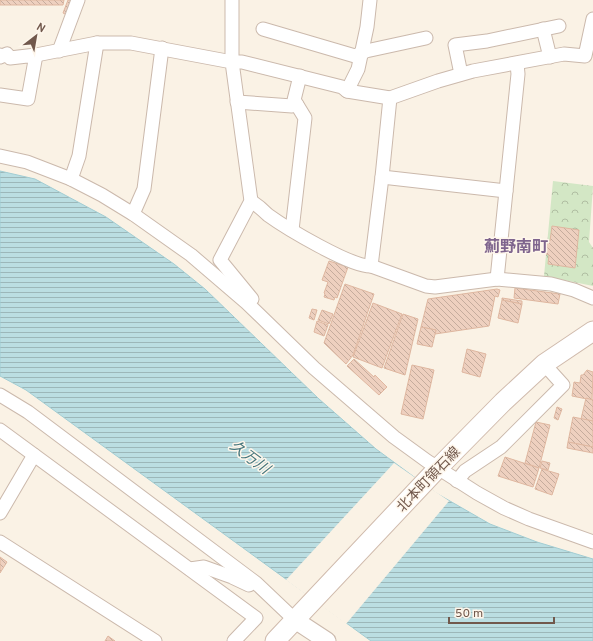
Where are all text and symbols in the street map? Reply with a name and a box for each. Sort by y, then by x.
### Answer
north arrow [16,16,56,56]
text: N [34,20,48,36]
district label: 薊野南町 [484,238,548,258]
water label: 久万川 [225,437,274,481]
street label: 北本町領石線 [393,443,464,516]
scale bar [449,599,554,625]
text: 50 m [455,606,483,622]

